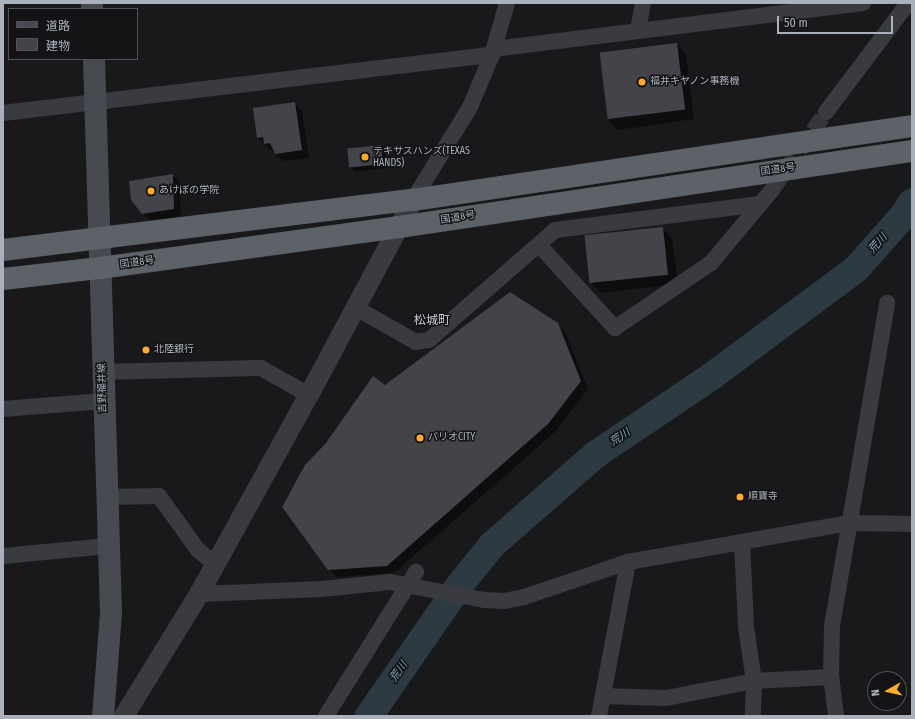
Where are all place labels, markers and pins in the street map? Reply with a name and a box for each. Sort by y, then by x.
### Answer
place label: 福井キヤノン事務機 [650,76,740,88]
marker: 福井キヤノン事務機 [637,77,647,87]
place label: テキサスハンズ(TEXAS HANDS) [373,145,470,168]
marker: テキサスハンズ(TEXAS HANDS) [360,152,370,162]
place label: あけぼの学院 [159,185,219,197]
marker: あけぼの学院 [146,186,156,196]
place label: 北陸銀行 [154,344,194,356]
marker: 北陸銀行 [141,345,151,355]
place label: パリオCITY [428,432,475,444]
marker: パリオCITY [415,433,425,443]
place label: 順寶寺 [748,491,778,503]
marker: 順寶寺 [735,492,745,502]

